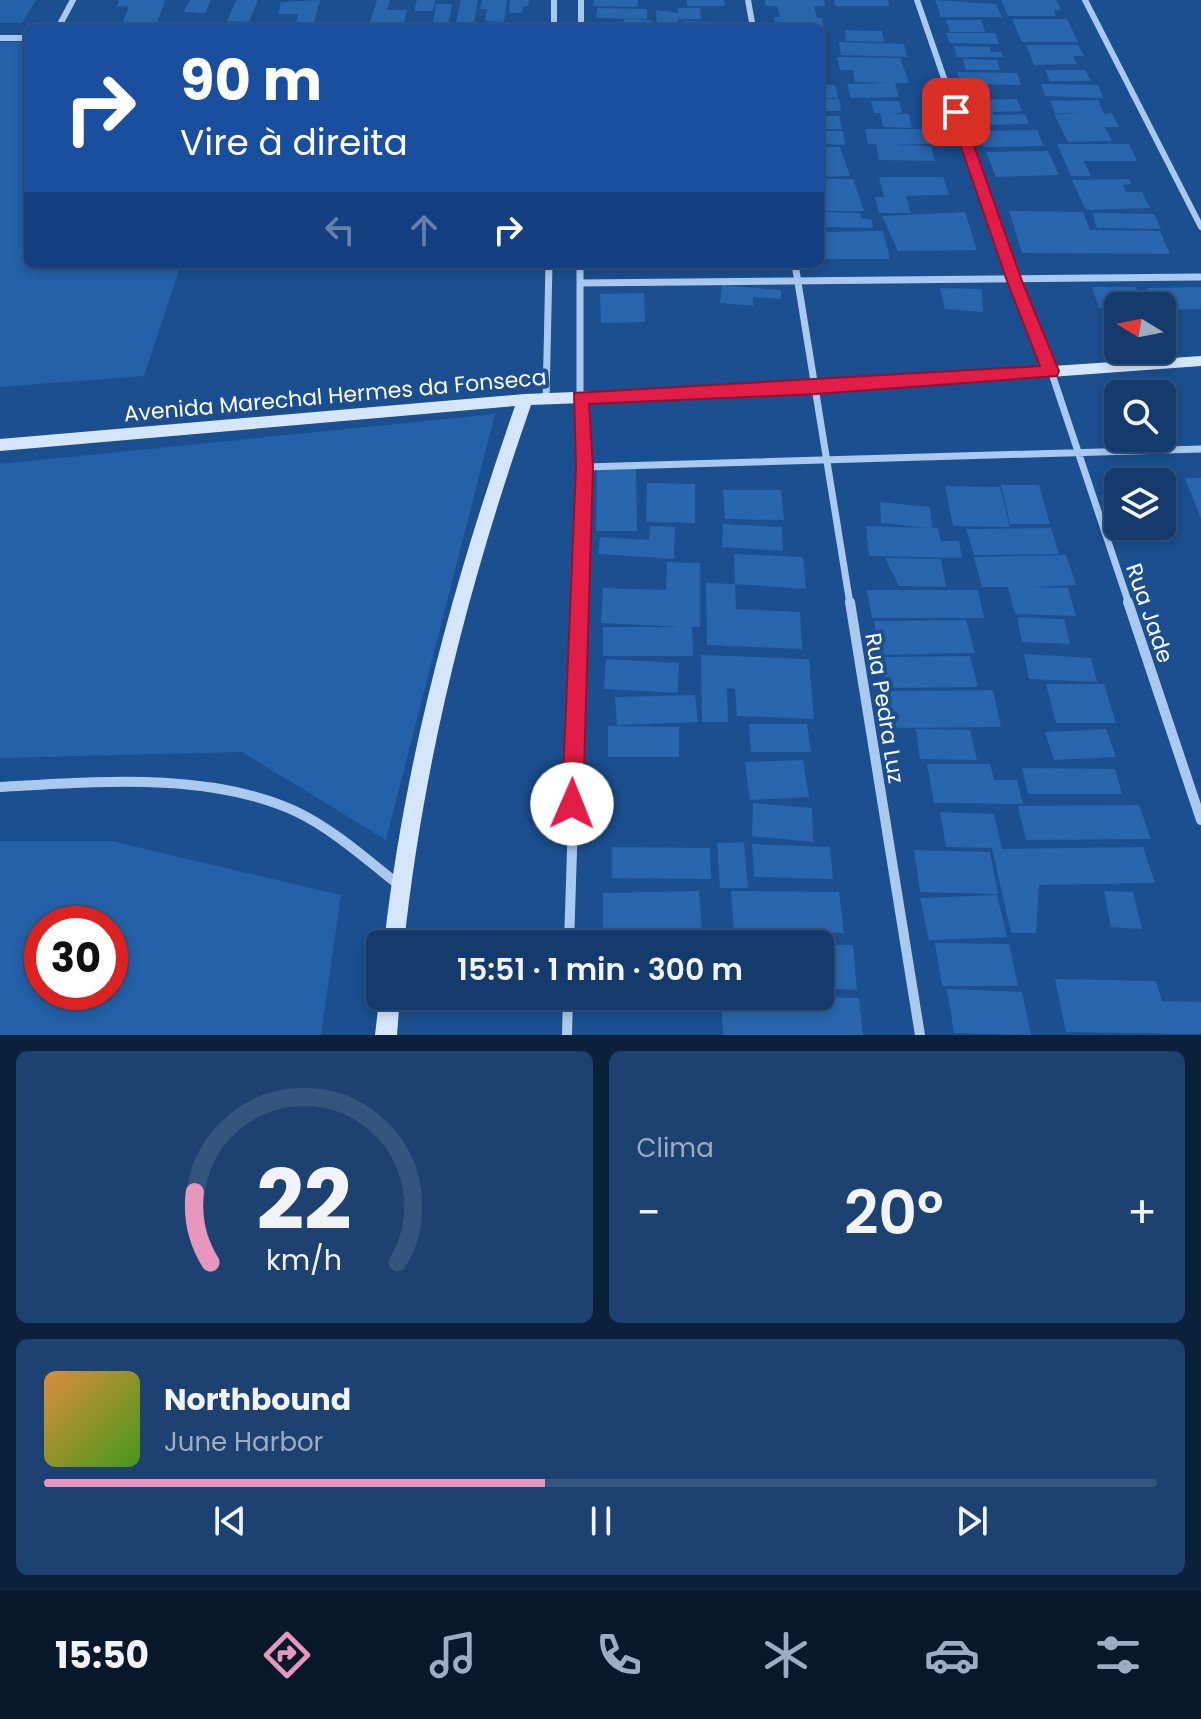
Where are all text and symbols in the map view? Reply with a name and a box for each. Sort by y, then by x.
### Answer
text: 90 m [180,41,322,120]
icon: right [48,56,152,160]
pin [922,78,990,146]
icon: arrive [934,90,978,134]
text: Vire à direita [180,117,408,168]
icon: left [318,208,362,252]
icon: ahead [402,208,446,252]
icon: right [486,208,530,252]
north arrow [1104,292,1176,364]
map controls [1104,292,1176,540]
street label: Avenida Marechal Hermes da Fonseca [122,362,548,429]
button: search [1104,380,1176,452]
button: layers [1104,468,1176,540]
street label: Rua Jade [1118,559,1181,667]
street label: Rua Pedra Luz [857,631,912,786]
position arrow [530,762,614,846]
speed limit sign: 30 [24,906,128,1010]
text: 15:51 · 1 min · 300 m [457,948,743,991]
text: Clima [637,1130,714,1166]
text: 22 [257,1142,352,1258]
text: 20° [844,1171,944,1255]
text: − [637,1182,661,1243]
text: + [1127,1182,1157,1243]
text: km/h [266,1240,342,1280]
text: Northbound [164,1378,351,1421]
text: June Harbor [164,1424,323,1460]
icon: previous [208,1499,252,1543]
icon: pause [579,1499,623,1543]
icon: next [950,1499,994,1543]
icon: directions [259,1627,315,1683]
icon: music [425,1627,481,1683]
icon: phone [591,1627,647,1683]
icon: climate [758,1627,814,1683]
icon: car [924,1627,980,1683]
icon: filters [1090,1627,1146,1683]
text: 15:50 [55,1630,149,1681]

